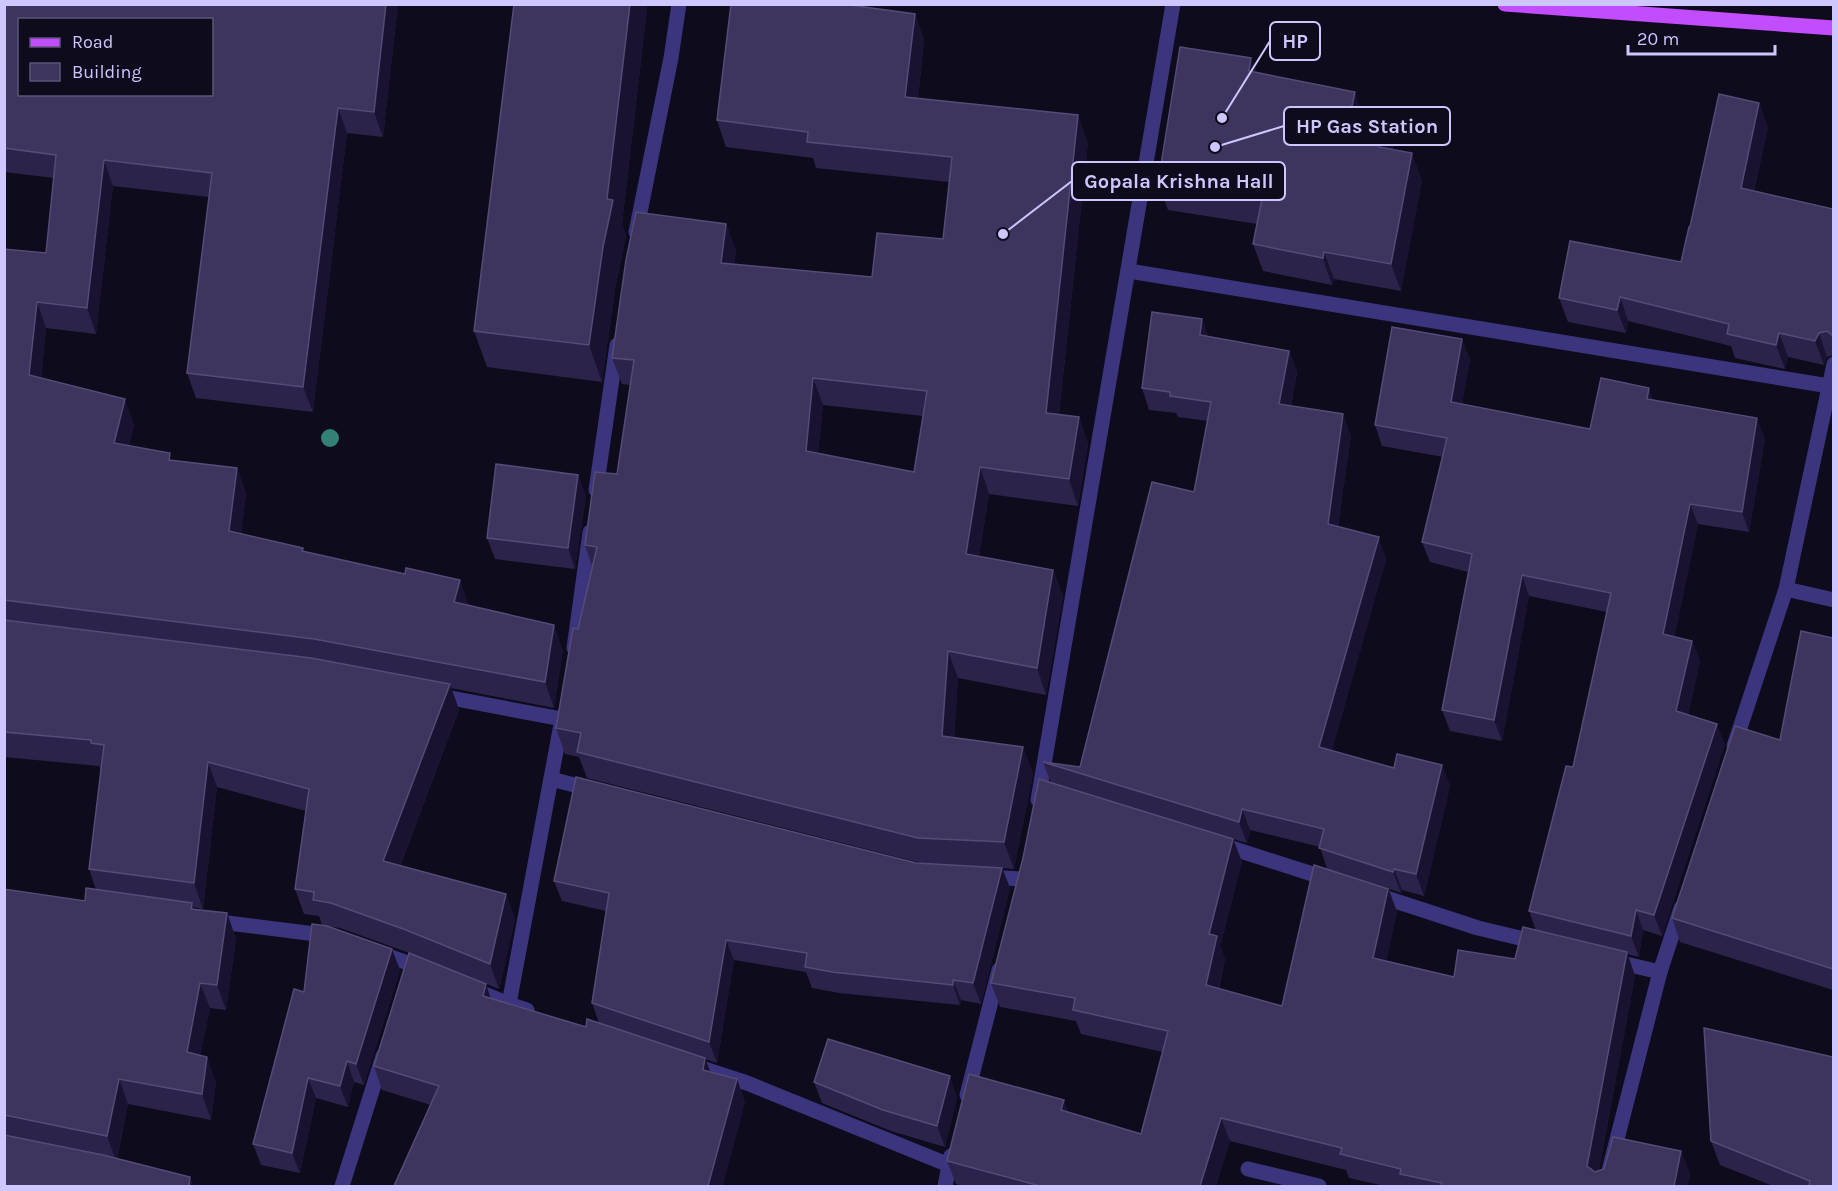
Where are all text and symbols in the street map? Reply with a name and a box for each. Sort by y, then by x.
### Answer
legend [18,18,213,96]
scale bar [1628,18,1775,56]
callout: HP [1270,22,1320,60]
text: 20 m [1637,28,1679,50]
text: HP [1282,30,1308,53]
text: Road [72,31,113,53]
text: Building [72,61,142,83]
callout: HP Gas Station [1284,107,1450,145]
text: HP Gas Station [1296,115,1438,138]
callout: Gopala Krishna Hall [1072,162,1285,200]
text: Gopala Krishna Hall [1084,170,1274,193]

